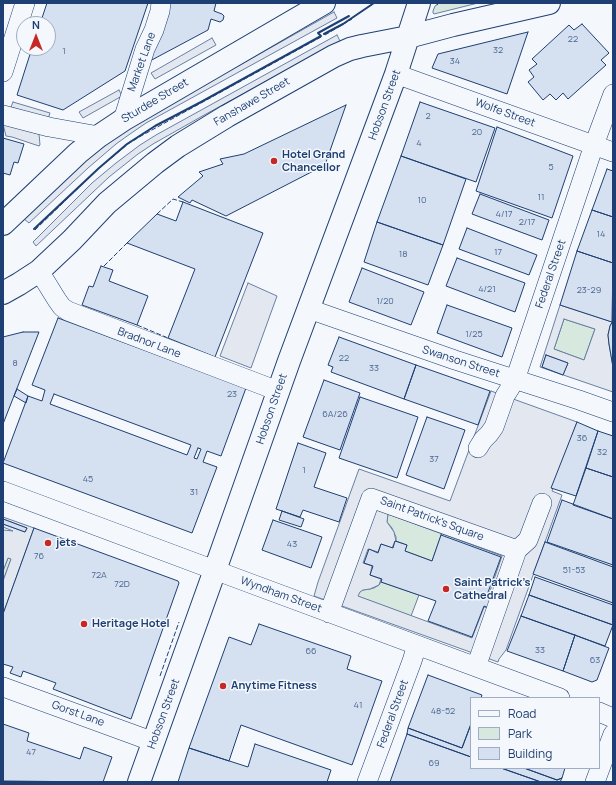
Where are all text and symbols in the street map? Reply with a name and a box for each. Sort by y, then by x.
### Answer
north arrow [16,16,56,56]
text: N [32,17,40,32]
street label: Market Lane [125,30,159,94]
house number: 22 [568,34,578,44]
house number: 32 [493,45,503,55]
house number: 1 [62,46,66,56]
house number: 34 [450,56,460,66]
street label: Hobson Street [366,68,404,142]
street label: Fanshawe Street [212,75,292,129]
street label: Sturdee Street [119,76,191,126]
street label: Wolfe Street [473,96,537,130]
house number: 2 [425,111,431,121]
house number: 20 [472,127,482,137]
house number: 4 [416,138,422,148]
place label: Hotel Grand Chancellor [282,148,345,174]
marker: Hotel Grand Chancellor [269,156,279,166]
house number: 5 [548,162,554,172]
house number: 11 [537,192,545,202]
house number: 10 [418,195,426,205]
house number: 4/17 [496,209,512,219]
house number: 2/17 [519,217,535,227]
house number: 14 [597,229,605,239]
street label: Federal Street [533,238,569,310]
house number: 17 [494,247,502,257]
house number: 18 [399,249,407,259]
house number: 4/21 [478,284,496,294]
house number: 23-29 [577,285,601,295]
house number: 1/20 [376,296,394,306]
street label: Bradnor Lane [115,325,183,361]
house number: 1/25 [465,329,483,339]
street label: Swanson Street [421,343,501,381]
house number: 22 [339,353,349,363]
house number: 8 [12,358,18,368]
house number: 33 [369,363,379,373]
street label: Hobson Street [254,372,290,446]
house number: 23 [227,389,237,399]
house number: 6A/26 [322,409,348,419]
house number: 36 [577,433,587,443]
house number: 32 [597,447,607,457]
house number: 37 [429,454,439,464]
house number: 1 [302,465,306,475]
house number: 45 [83,474,93,484]
house number: 31 [190,487,198,497]
street label: Saint Patrick's Square [378,494,486,544]
place label: jets [56,536,77,550]
marker: jets [43,538,53,548]
house number: 43 [287,539,297,549]
house number: 76 [34,551,44,561]
house number: 51-53 [563,565,585,575]
house number: 72A [91,570,107,580]
street label: Wyndham Street [239,574,323,616]
place label: Saint Patrick’s Cathedral [454,576,530,602]
house number: 72D [114,579,130,589]
marker: Saint Patrick’s Cathedral [441,584,451,594]
place label: Heritage Hotel [92,617,170,631]
marker: Heritage Hotel [79,619,89,629]
house number: 33 [535,645,545,655]
house number: 66 [305,646,317,656]
house number: 63 [590,655,600,665]
street label: Hobson Street [145,677,183,751]
street label: Federal Street [375,678,411,750]
place label: Anytime Fitness [231,679,317,693]
marker: Anytime Fitness [218,681,228,691]
legend [470,697,600,769]
street label: Gorst Lane [50,698,106,730]
house number: 41 [354,700,362,710]
text: Road [508,705,536,722]
house number: 48-52 [431,706,455,716]
text: Park [508,725,532,742]
text: Building [508,745,552,762]
house number: 47 [26,747,36,757]
house number: 69 [428,758,440,768]

